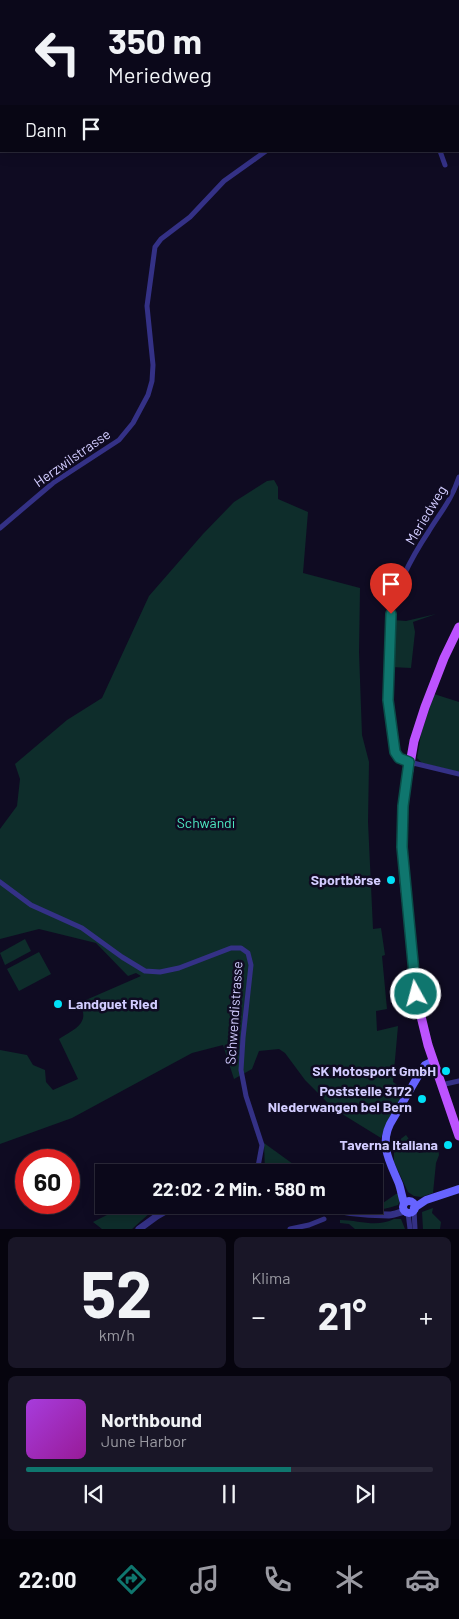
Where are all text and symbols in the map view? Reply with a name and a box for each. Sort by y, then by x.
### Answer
text: 350 m [108,19,202,61]
icon: left [25,20,90,85]
text: Meriedweg [108,61,212,87]
icon: arrive [77,115,105,143]
text: Dann [25,118,67,141]
street label: Herzwilstrasse [30,425,113,490]
street label: Meriedweg [401,482,450,547]
pin [370,563,412,614]
icon: arrive [377,570,405,598]
park label: Schwändi [177,814,235,831]
place label: Sportbörse [311,871,381,888]
marker: Sportbörse [385,874,397,886]
street label: Schwendistrasse [221,961,246,1065]
position arrow [389,967,441,1019]
place label: Landguet Ried [68,995,158,1012]
marker: Landguet Ried [52,998,64,1010]
place label: SK Motosport GmbH [312,1062,436,1079]
marker: SK Motosport GmbH [440,1065,452,1077]
place label: Poststelle 3172 Niederwangen bei Bern [268,1082,412,1115]
marker: Poststelle 3172 Niederwangen bei Bern [416,1093,428,1105]
place label: Taverna Italiana [340,1136,438,1153]
marker: Taverna Italiana [442,1139,454,1151]
speed limit sign: 60 [15,1149,80,1214]
text: 22:02 · 2 Min. · 580 m [152,1177,326,1200]
text: 52 [81,1253,152,1331]
text: Klima [252,1268,290,1287]
text: 21° [318,1292,367,1338]
text: − [252,1299,266,1333]
text: + [419,1299,433,1333]
text: km/h [99,1325,135,1344]
text: Northbound [101,1408,202,1431]
text: June Harbor [101,1431,187,1450]
icon: previous [80,1480,108,1508]
icon: pause [215,1480,243,1508]
icon: next [351,1480,379,1508]
icon: directions [114,1562,149,1597]
icon: music [187,1562,222,1597]
icon: phone [260,1562,295,1597]
icon: climate [332,1562,367,1597]
icon: car [405,1562,440,1597]
text: 22:00 [19,1566,77,1592]

